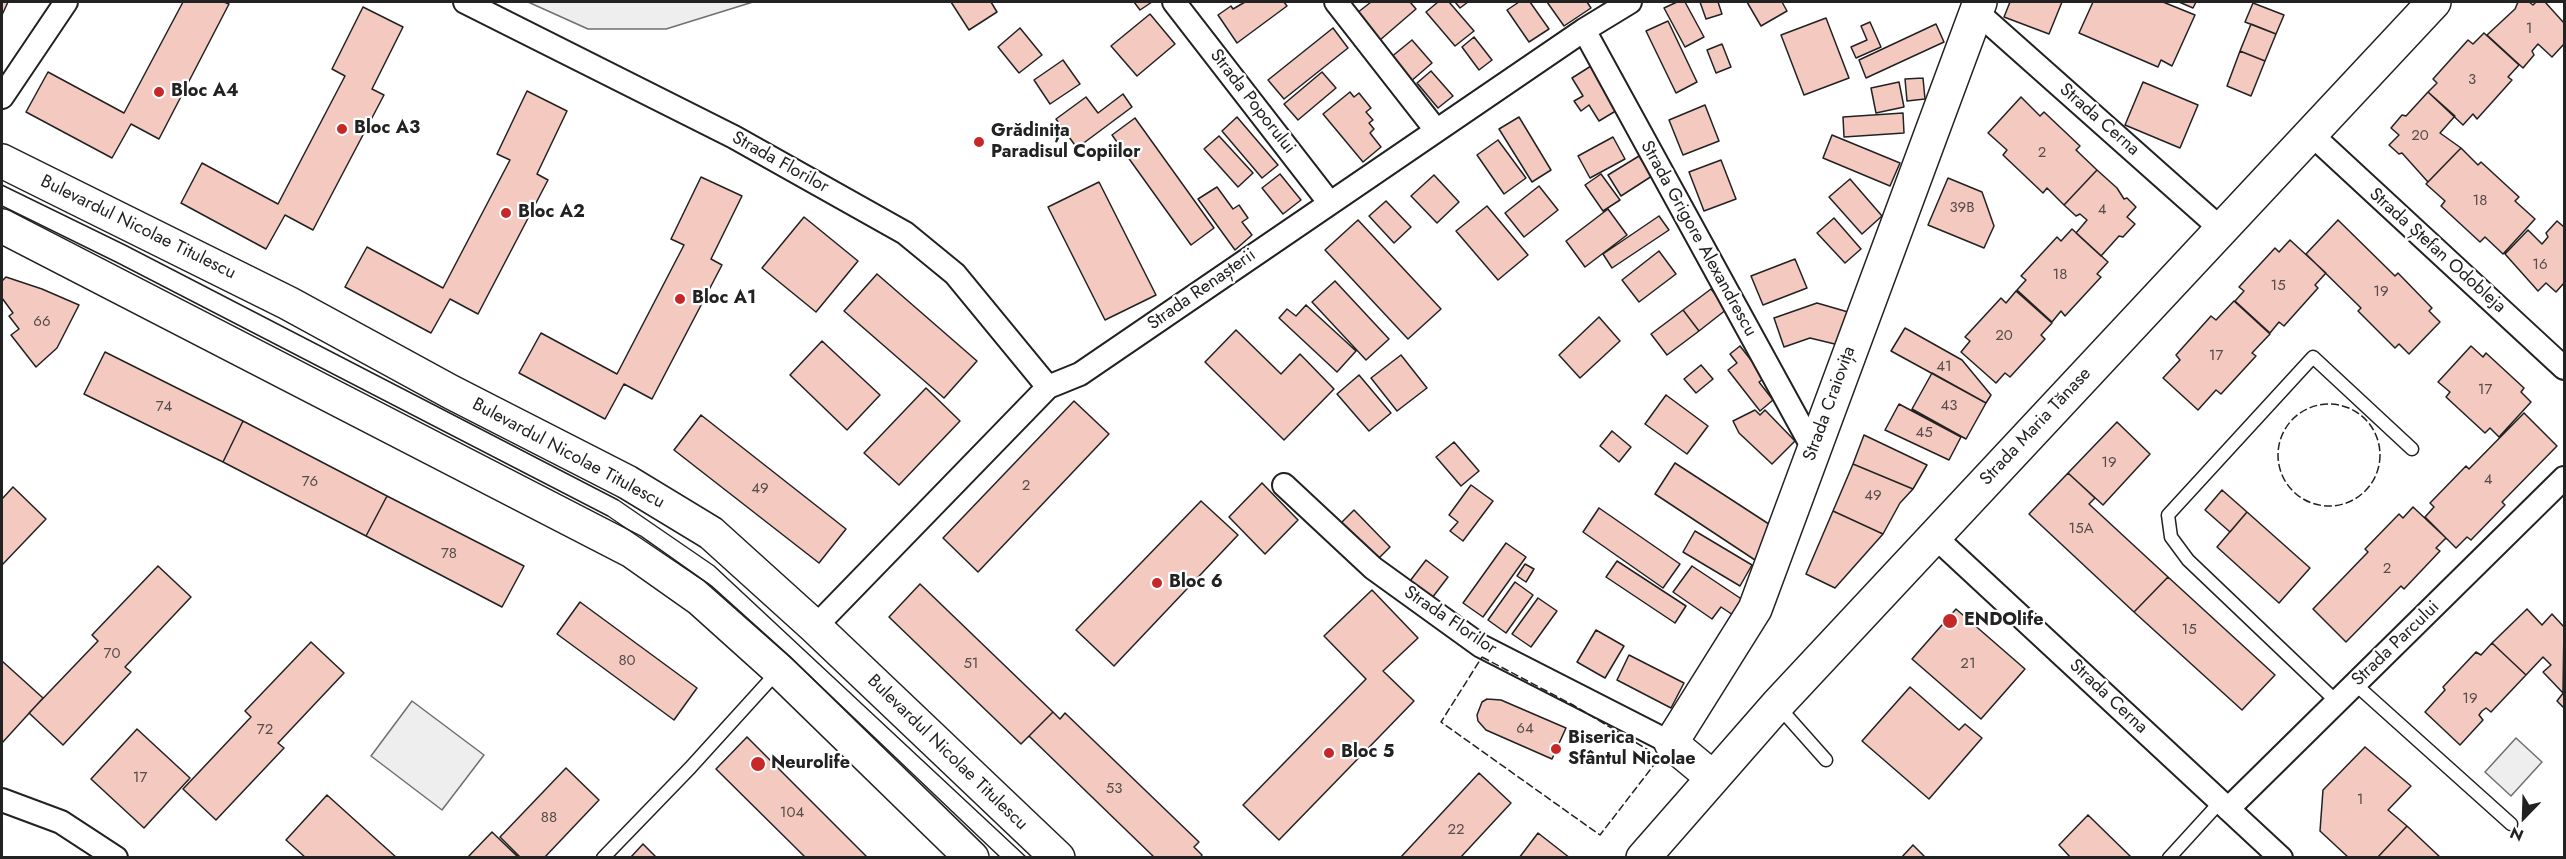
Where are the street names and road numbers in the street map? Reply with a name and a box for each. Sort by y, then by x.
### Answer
street label: Strada Poporului [1205,46,1299,158]
street label: Strada Cerna [2054,79,2144,161]
street label: Strada Florilor [728,128,832,198]
street label: Strada Grigore Alexandrescu [1635,137,1761,341]
street label: Bulevardul Nicolae Titulescu [37,171,239,285]
street label: Strada Ștefan Odobleja [2364,184,2510,318]
street label: Strada Renașterii [1144,245,1260,335]
street label: Strada Craiovița [1799,344,1861,464]
street label: Strada Maria Tănase [1976,364,2096,490]
street label: Bulevardul Nicolae Titulescu [468,394,668,514]
street label: Strada Florilor [1399,582,1501,660]
street label: Strada Parcului [2348,597,2444,691]
street label: Strada Cerna [2064,655,2152,739]
street label: Bulevardul Nicolae Titulescu [862,671,1032,835]

